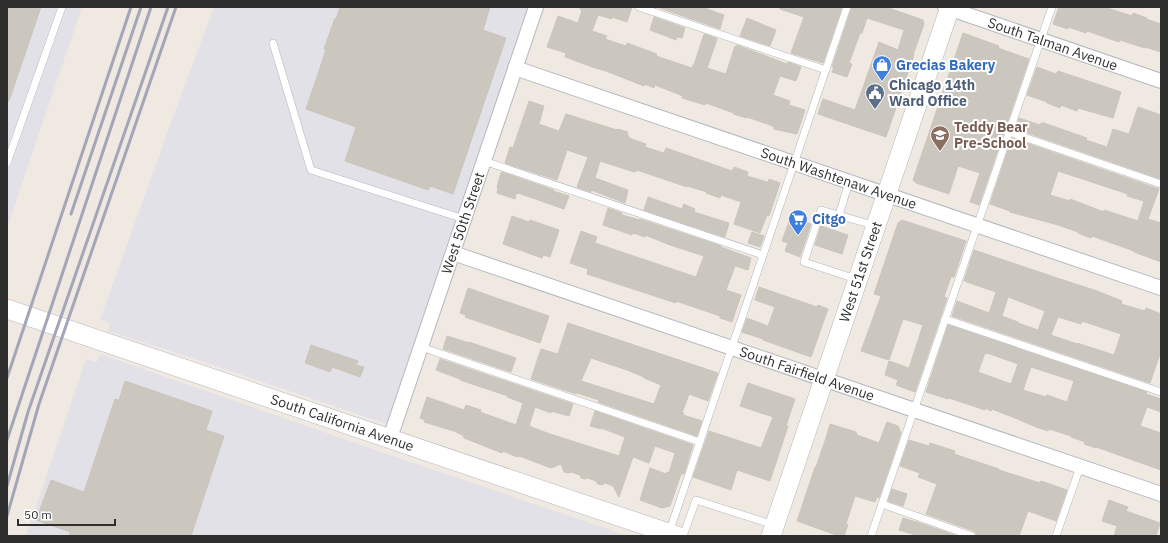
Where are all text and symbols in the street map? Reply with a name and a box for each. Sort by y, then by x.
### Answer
street label: South Talman Avenue [986,13,1120,75]
shop icon: Grecias Bakery [871,54,893,82]
place label: Grecias Bakery [896,56,996,74]
place label: Chicago 14th Ward Office [889,76,975,110]
public building icon: Chicago 14th Ward Office [864,82,886,110]
place label: Teddy Bear Pre-School [954,118,1028,152]
school or university icon: Teddy Bear Pre-School [929,124,951,152]
street label: South Washtenaw Avenue [758,143,919,213]
street label: West 50th Street [437,170,488,276]
supermarket icon: Citgo [787,208,809,236]
place label: Citgo [812,210,846,228]
street label: West 51st Street [835,219,886,324]
street label: South Fairfield Avenue [737,342,877,405]
street label: South California Avenue [268,390,417,455]
scale bar [18,501,115,527]
text: 50 m [24,507,52,522]

